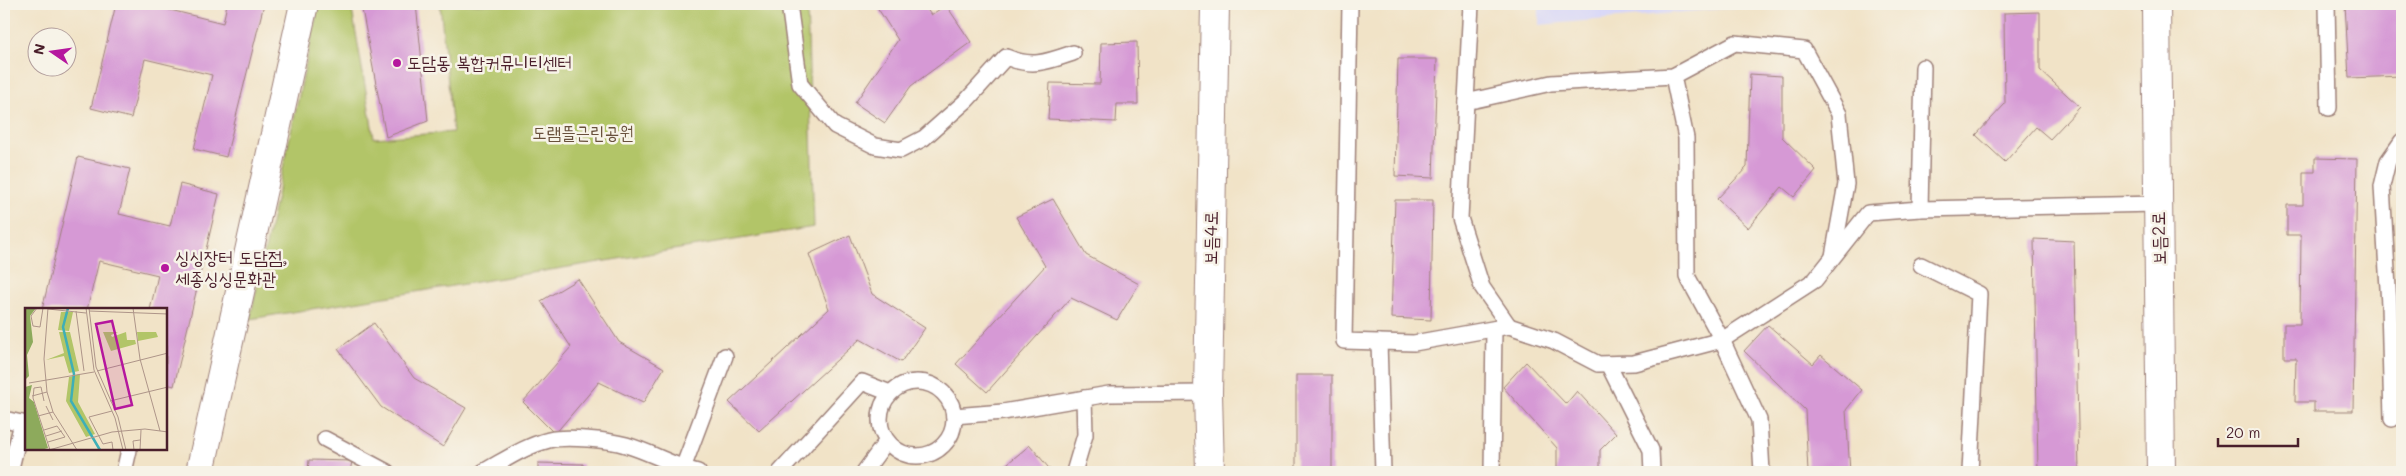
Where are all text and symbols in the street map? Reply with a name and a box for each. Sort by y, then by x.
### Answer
north arrow [28,28,78,78]
text: N [28,42,49,56]
place label: 도담동 복합커뮤니티센터 [407,50,572,74]
marker: 도담동 복합커뮤니티센터 [391,57,403,69]
park label: 도램뜰근린공원 [532,120,634,144]
street label: 보듬4로 [1198,211,1222,265]
street label: 보듬2로 [2146,211,2170,265]
place label: 싱싱장터 도담점, 세종싱싱문화관 [175,245,288,290]
marker: 싱싱장터 도담점, 세종싱싱문화관 [159,262,171,274]
inset map [25,308,168,451]
scale bar [2218,416,2298,448]
text: 20 m [2226,422,2260,442]

